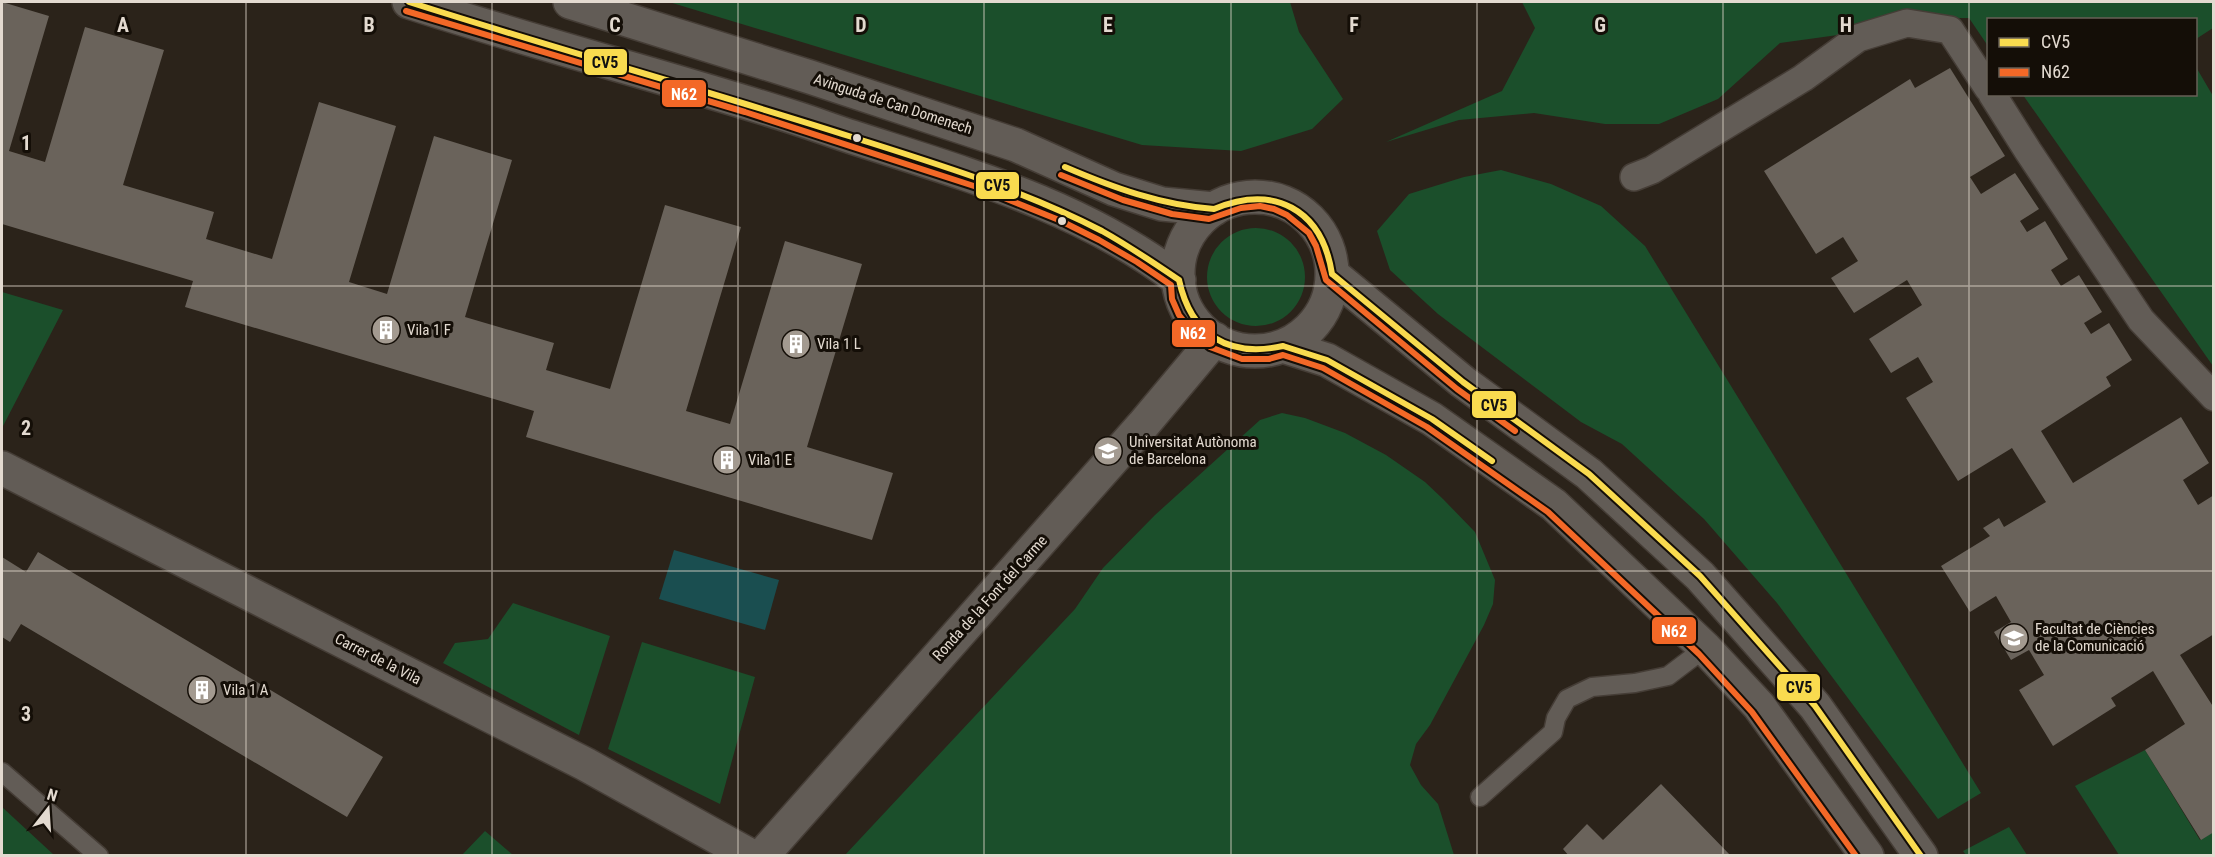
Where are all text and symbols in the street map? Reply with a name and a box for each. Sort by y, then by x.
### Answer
text: A [117,13,129,37]
text: B [363,13,375,37]
text: C [609,13,621,37]
text: D [855,13,867,37]
text: E [1103,13,1113,37]
text: F [1349,13,1359,37]
text: G [1594,13,1606,37]
text: H [1840,13,1852,37]
legend [1987,18,2197,96]
text: CV5 [2041,31,2070,52]
line badge: CV5 [583,48,628,76]
text: CV5 [592,53,618,72]
text: N62 [2041,61,2070,82]
street label: Avinguda de Can Domenech [812,70,974,138]
line badge: N62 [661,79,707,108]
text: N62 [671,85,697,104]
text: 1 [21,131,31,155]
unlabelled marker [851,132,863,144]
line badge: CV5 [975,171,1020,200]
text: CV5 [984,176,1010,195]
unlabelled marker [1056,215,1068,227]
building icon: Vila 1 F [370,314,402,346]
line badge: N62 [1171,319,1216,348]
place label: Vila 1 F [407,321,451,339]
text: N62 [1180,324,1206,343]
building icon: Vila 1 L [780,328,812,360]
place label: Vila 1 L [817,335,861,353]
line badge: CV5 [1471,390,1517,419]
text: CV5 [1481,396,1507,415]
text: 2 [21,416,31,440]
place label: Universitat Autònoma de Barcelona [1129,433,1257,468]
school or university icon: Universitat Autònoma de Barcelona [1092,435,1124,467]
building icon: Vila 1 E [711,444,743,476]
place label: Vila 1 E [748,451,792,469]
street label: Ronda de la Font del Carme [929,532,1051,664]
line badge: N62 [1651,616,1697,645]
place label: Facultat de Ciències de la Comunicació [2035,620,2155,655]
text: N62 [1661,622,1687,641]
school or university icon: Facultat de Ciències de la Comunicació [1998,622,2030,654]
street label: Carrer de la Vila [332,630,424,688]
line badge: CV5 [1776,673,1821,702]
building icon: Vila 1 A [186,674,218,706]
text: CV5 [1786,678,1812,697]
place label: Vila 1 A [223,681,269,699]
text: 3 [21,702,31,726]
north arrow [18,779,78,839]
text: N [45,785,60,806]

